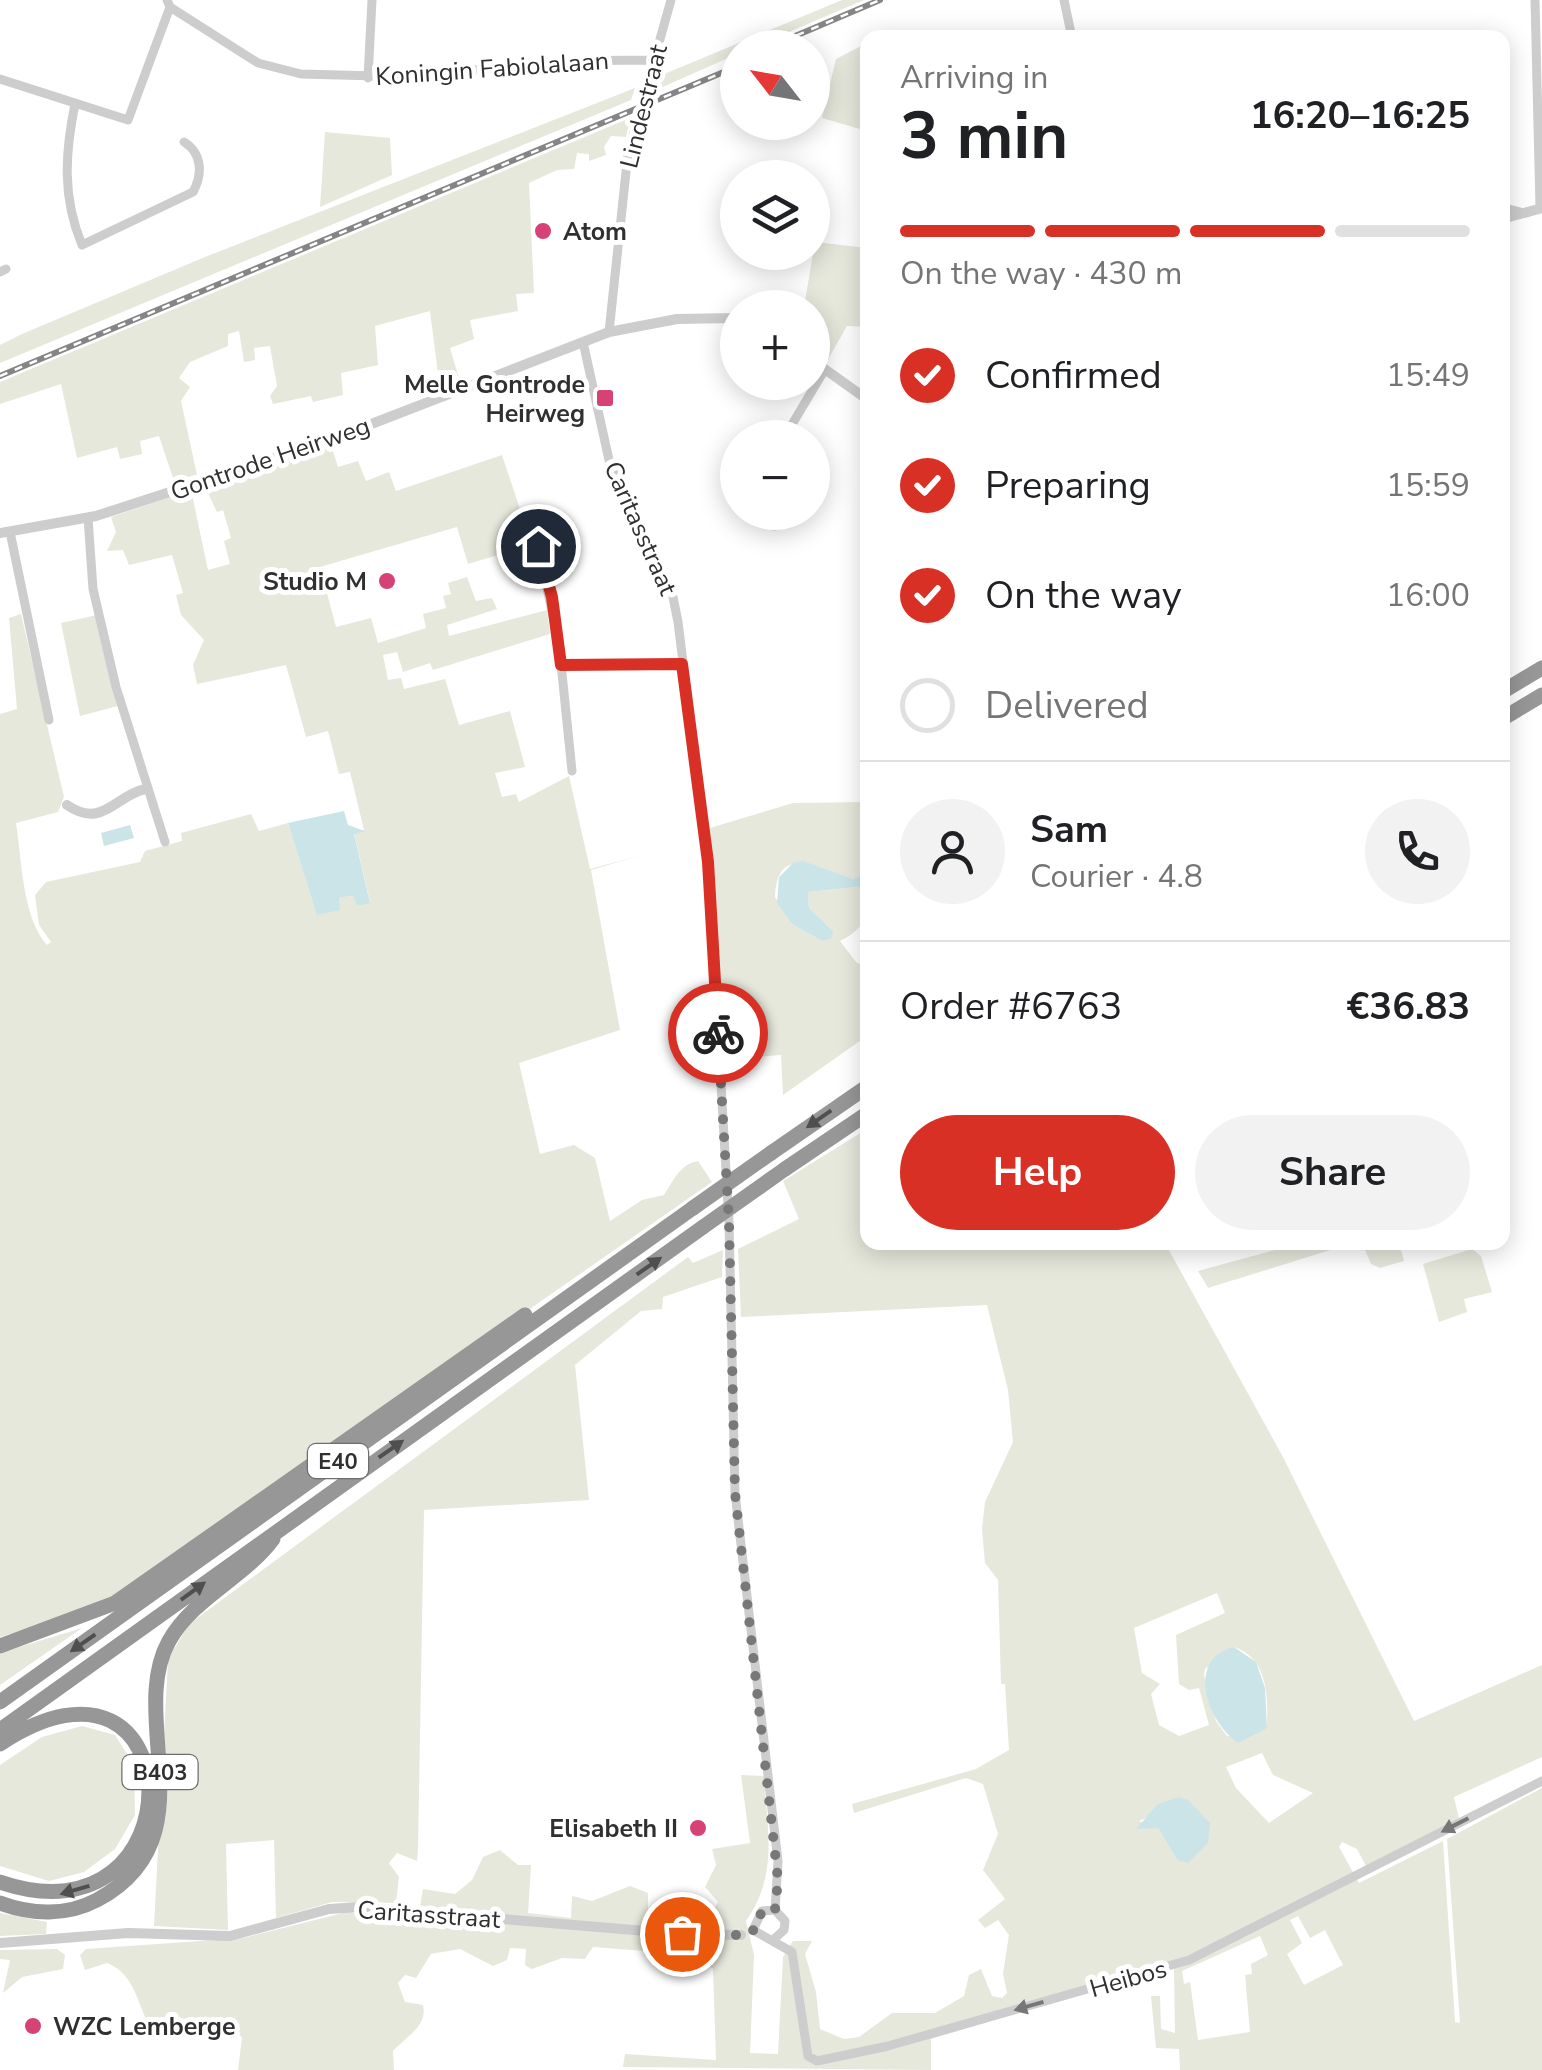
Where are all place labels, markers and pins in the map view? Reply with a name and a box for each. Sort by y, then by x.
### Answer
place label: Atom [563,215,627,249]
marker: Atom [532,220,554,242]
place label: Melle Gontrode Heirweg [404,368,585,431]
marker: Melle Gontrode Heirweg [594,387,616,409]
pin [496,504,581,589]
place label: Studio M [263,565,367,599]
marker: Studio M [376,570,398,592]
place label: Elisabeth II [549,1812,678,1846]
marker: Elisabeth II [687,1817,709,1839]
pin [640,1892,725,1977]
place label: WZC Lemberge [53,2010,236,2044]
marker: WZC Lemberge [22,2015,44,2037]

